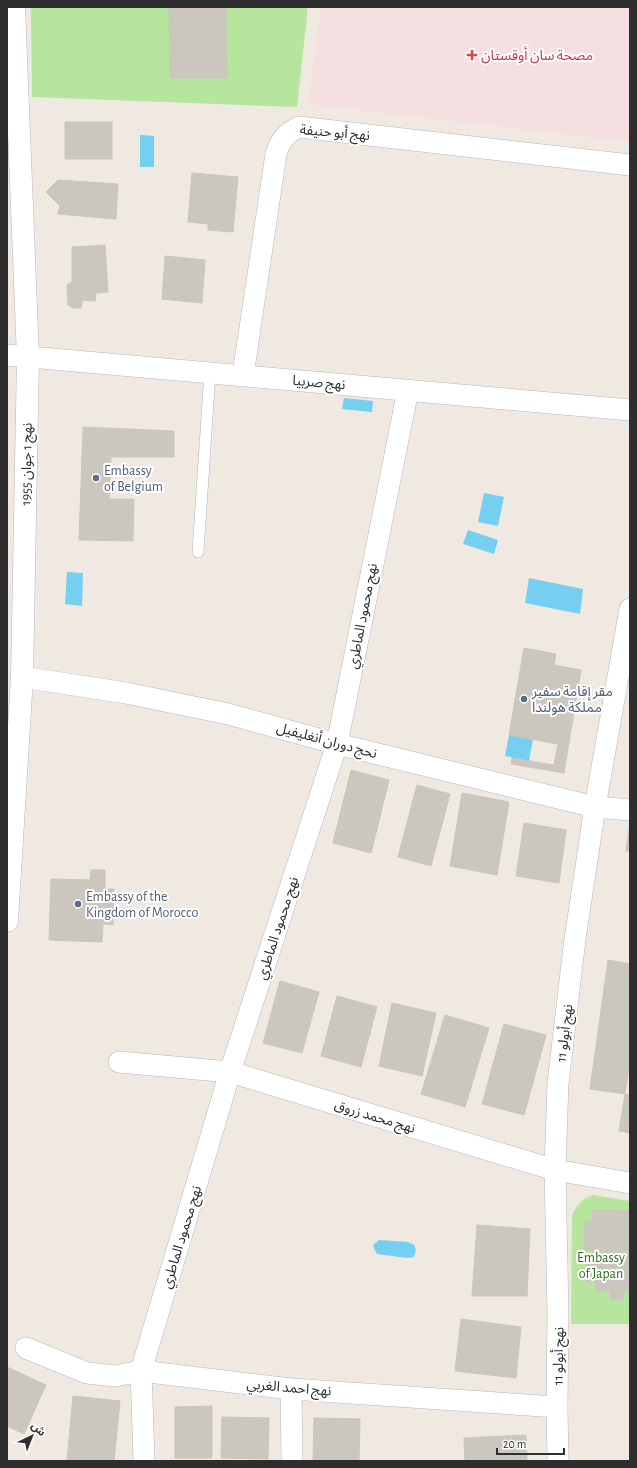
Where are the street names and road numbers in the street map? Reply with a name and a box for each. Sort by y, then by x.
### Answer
street label: نهج أبو حنيفة [299,120,371,146]
street label: نهج صربيا [292,374,346,395]
street label: نهج 1 جوان 1955 [19,422,38,505]
street label: نهج محمود الماطري [346,562,383,671]
street label: نحج دوران أنغليفيل [274,718,379,764]
street label: نهج محمود الماطري [255,875,304,982]
street label: نهج أبولو 11 [552,1003,578,1063]
street label: نهج محمد زروق [332,1098,417,1139]
street label: نهج محمود الماطري [160,1184,207,1291]
street label: نهج أبولو 11 [549,1327,570,1385]
street label: نهج احمد الغربي [246,1377,332,1402]

